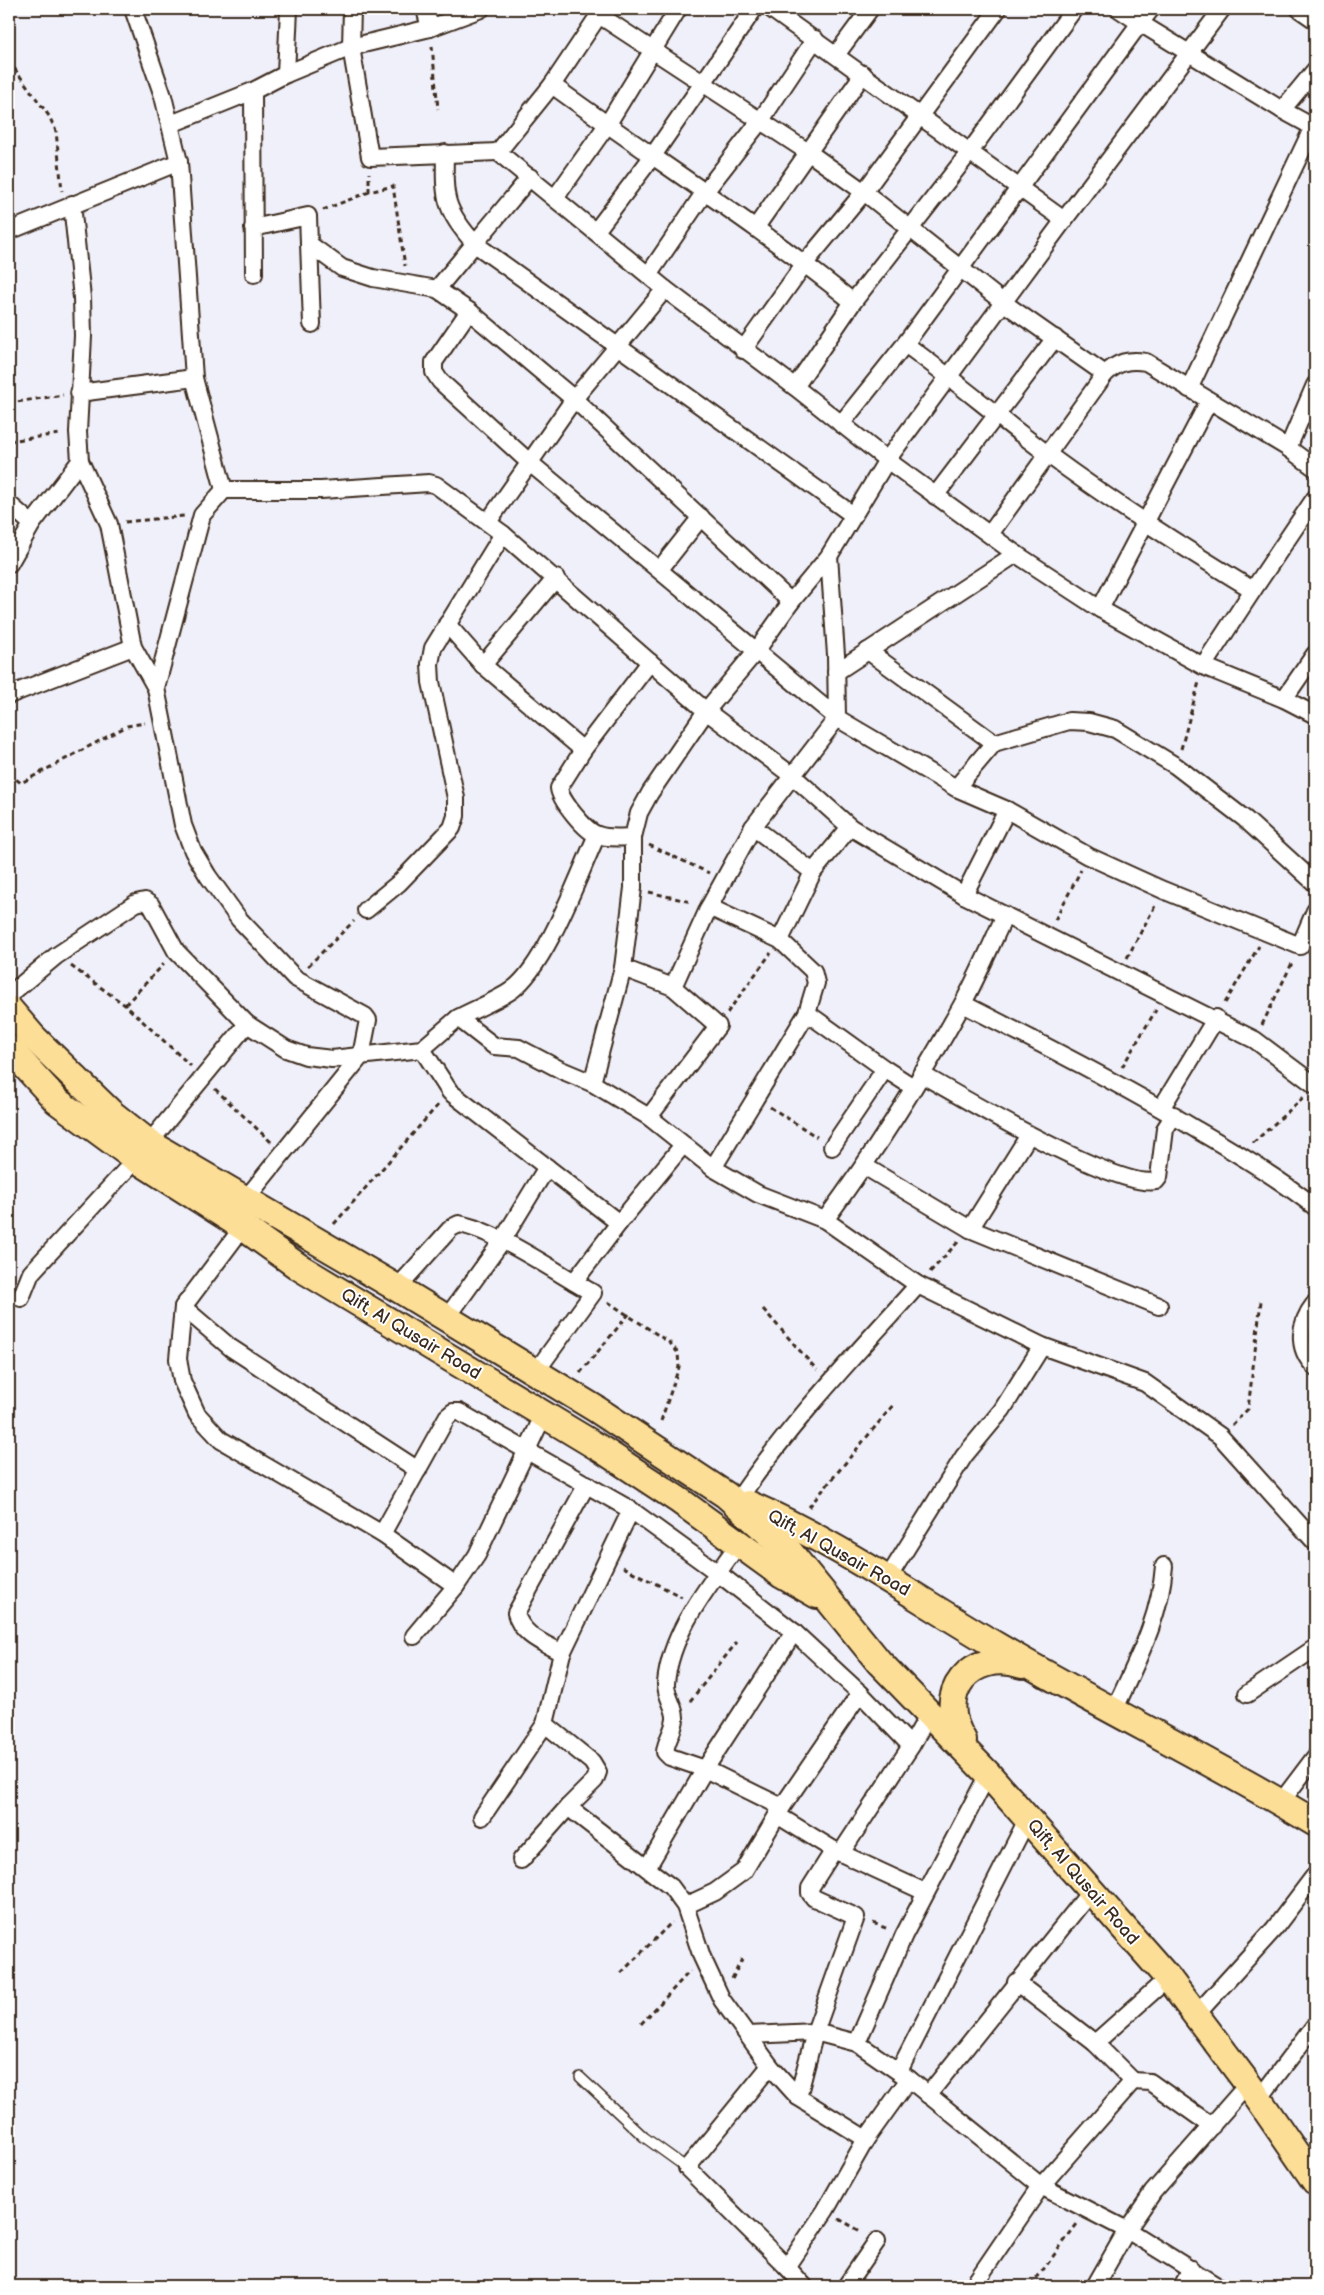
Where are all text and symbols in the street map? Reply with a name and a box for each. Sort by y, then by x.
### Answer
street label: Qift, Al Qusair Road [337,1284,485,1384]
street label: Qift, Al Qusair Road [764,1505,914,1601]
street label: Qift, Al Qusair Road [1023,1815,1143,1949]

